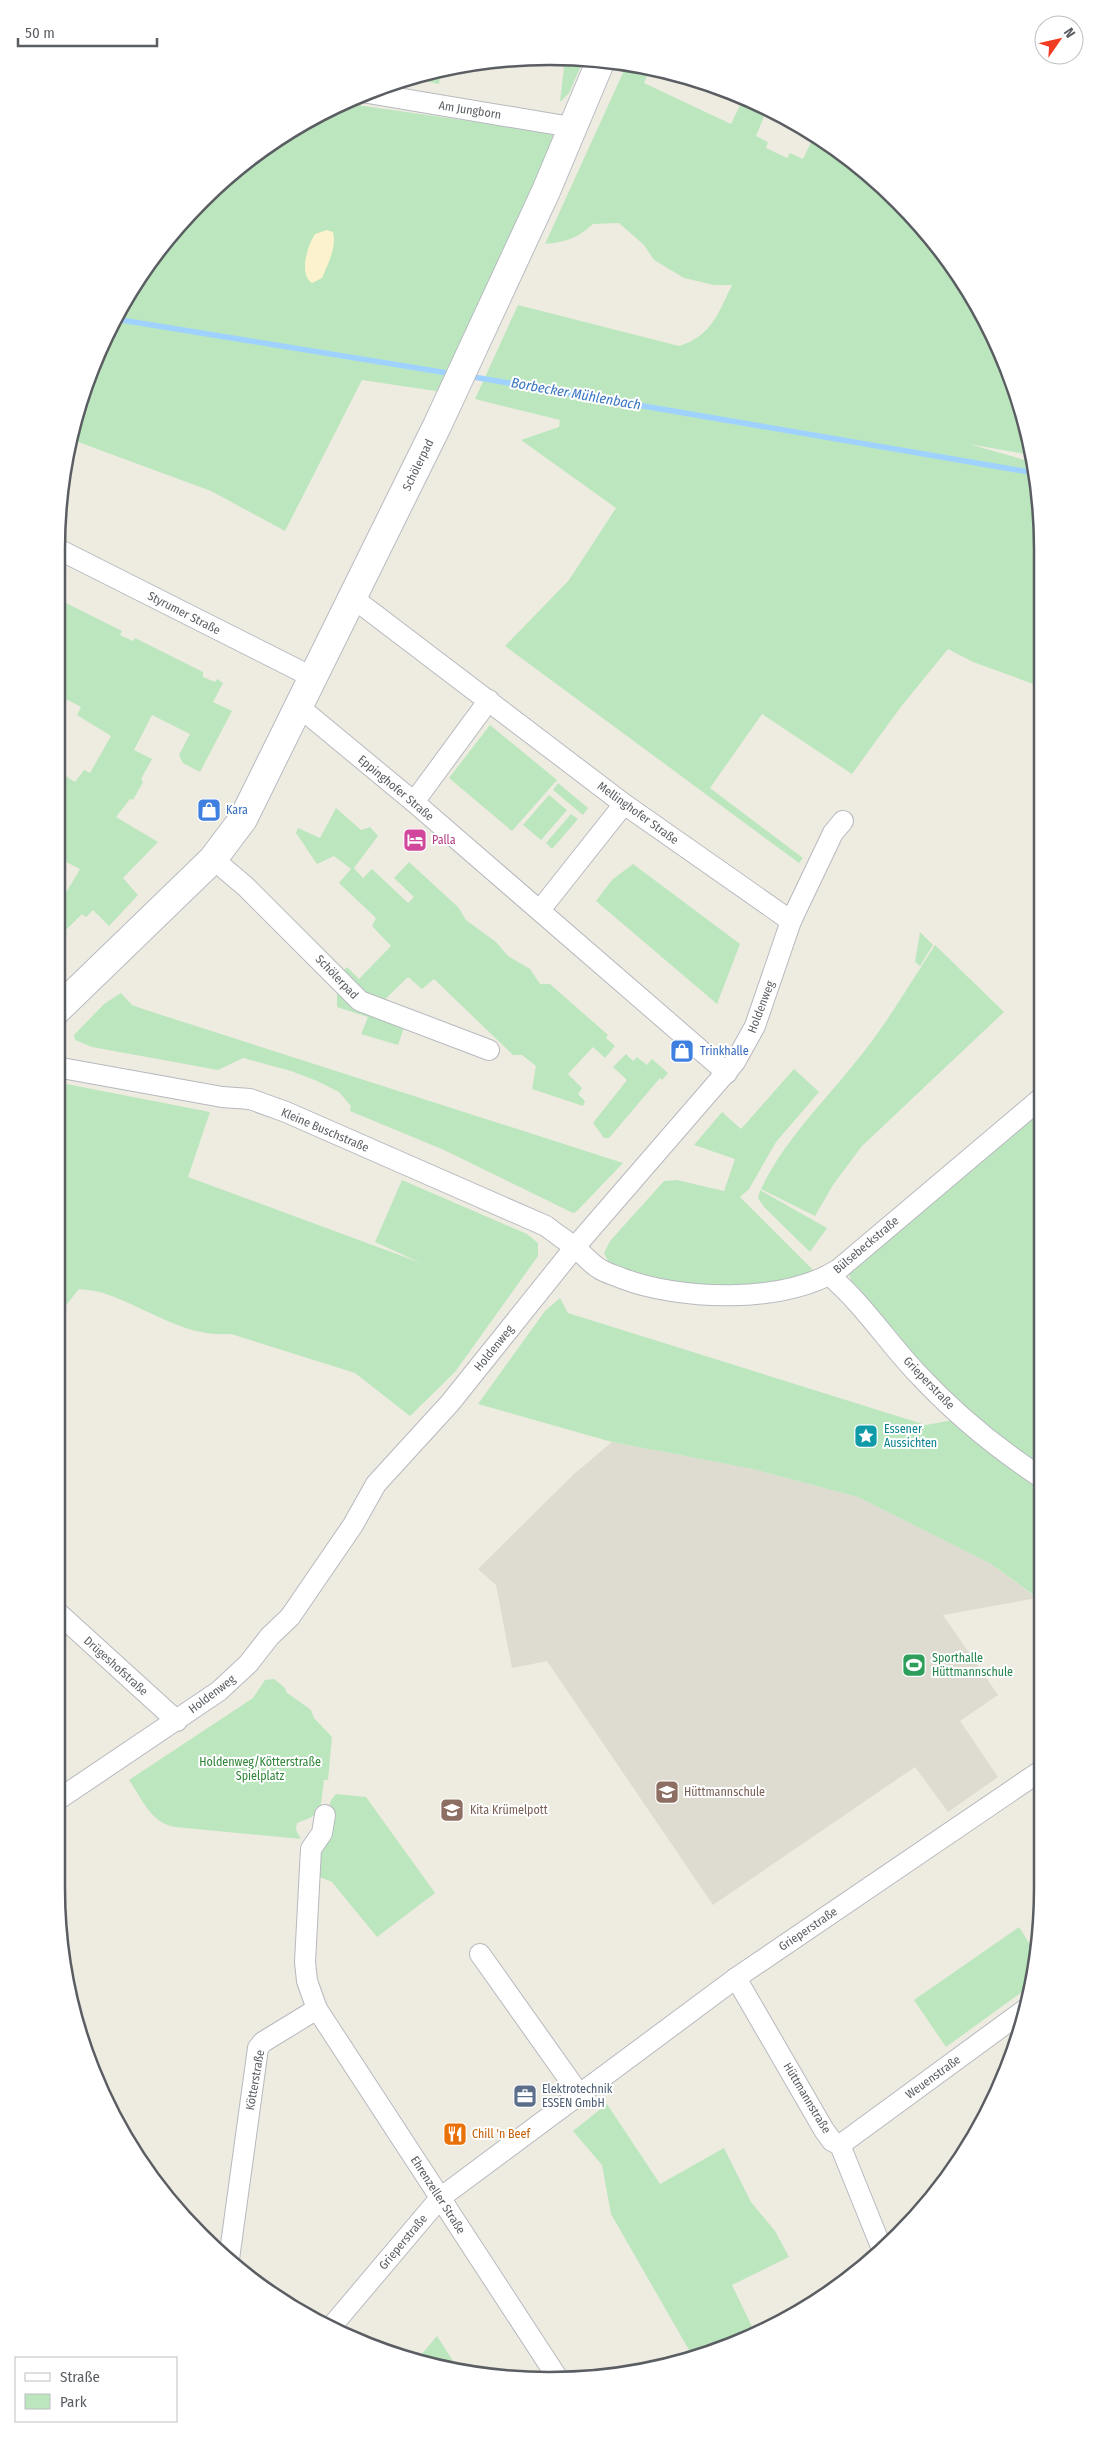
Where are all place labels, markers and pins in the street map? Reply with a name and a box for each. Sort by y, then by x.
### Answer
shop icon: Kara [196,797,222,823]
place label: Kara [226,803,248,817]
hotel icon: Palla [402,827,428,853]
place label: Palla [432,833,456,847]
shop icon: Trinkhalle [669,1038,695,1064]
place label: Trinkhalle [700,1044,749,1058]
place label: Essener Aussichten [884,1422,937,1450]
place icon: Essener Aussichten [853,1423,879,1449]
place label: Sporthalle Hüttmannschule [932,1651,1013,1679]
sports icon: Sporthalle Hüttmannschule [901,1652,927,1678]
school or university icon: Hüttmannschule [654,1779,680,1805]
place label: Hüttmannschule [684,1785,765,1799]
school or university icon: Kita Krümelpott [439,1797,465,1823]
place label: Kita Krümelpott [470,1803,548,1817]
place label: Elektrotechnik ESSEN GmbH [542,2082,613,2110]
office icon: Elektrotechnik ESSEN GmbH [512,2083,538,2109]
restaurant icon: Chill 'n Beef [442,2121,468,2147]
place label: Chill 'n Beef [472,2127,531,2141]

